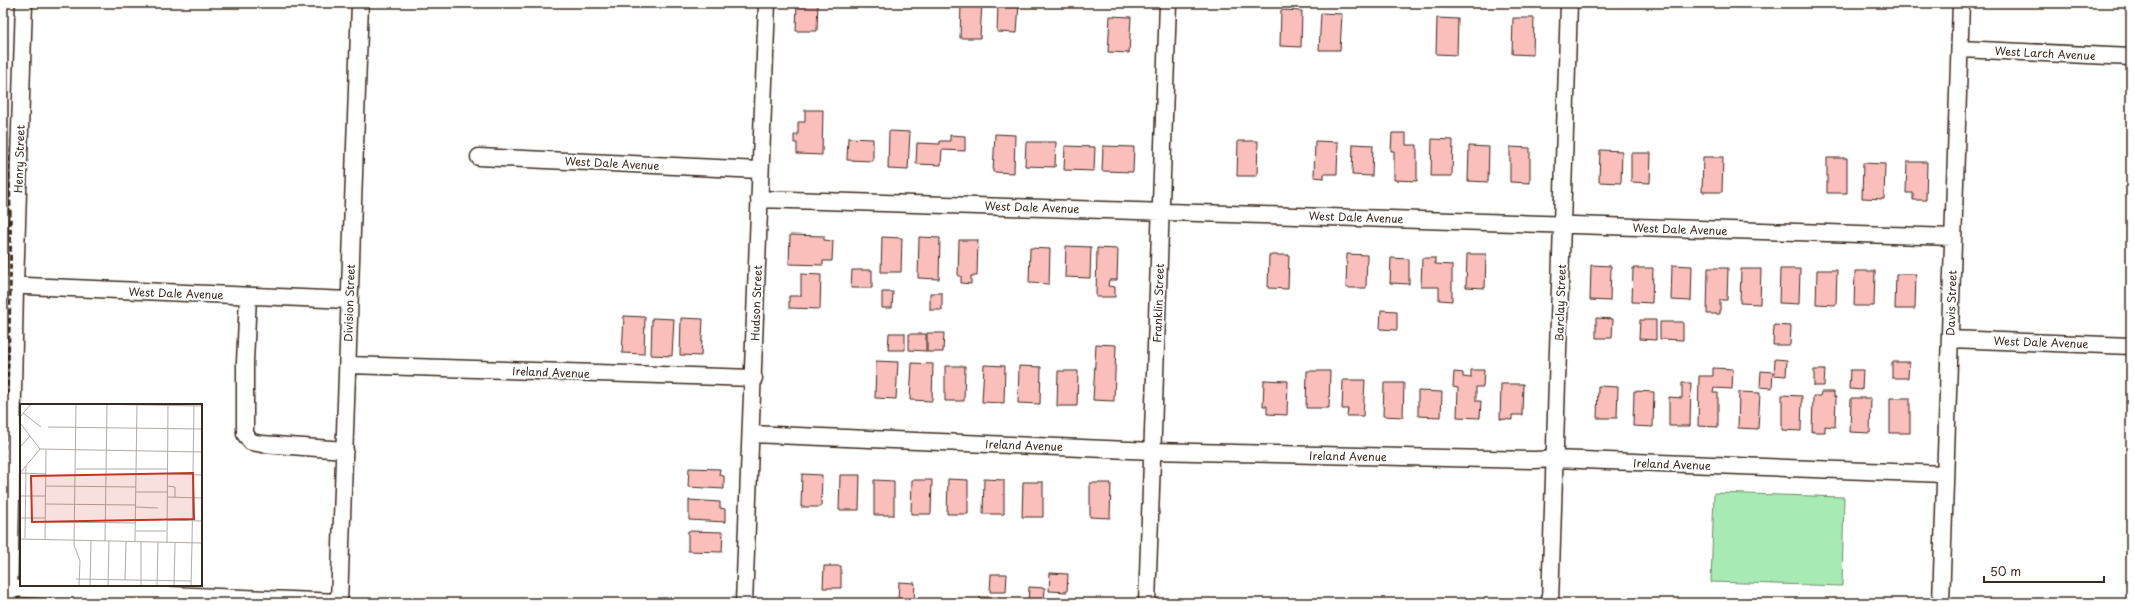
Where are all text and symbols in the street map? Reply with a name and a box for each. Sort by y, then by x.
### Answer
street label: West Larch Avenue [1994,42,2096,64]
street label: Henry Street [9,124,29,193]
street label: West Dale Avenue [564,152,660,174]
street label: West Dale Avenue [984,197,1080,217]
street label: West Dale Avenue [1308,207,1404,227]
street label: West Dale Avenue [1632,219,1728,239]
street label: Franklin Street [1148,262,1168,343]
street label: Division Street [339,264,359,342]
street label: Hudson Street [746,264,766,341]
street label: Barclay Street [1550,264,1570,342]
street label: Davis Street [1941,269,1961,336]
street label: West Dale Avenue [128,283,224,303]
street label: West Dale Avenue [1993,332,2089,352]
street label: Ireland Avenue [512,362,590,382]
inset map [20,404,202,586]
street label: Ireland Avenue [985,435,1063,455]
street label: Ireland Avenue [1309,447,1387,465]
street label: Ireland Avenue [1633,454,1711,474]
scale bar [1984,558,2104,584]
text: 50 m [1990,562,2021,580]

